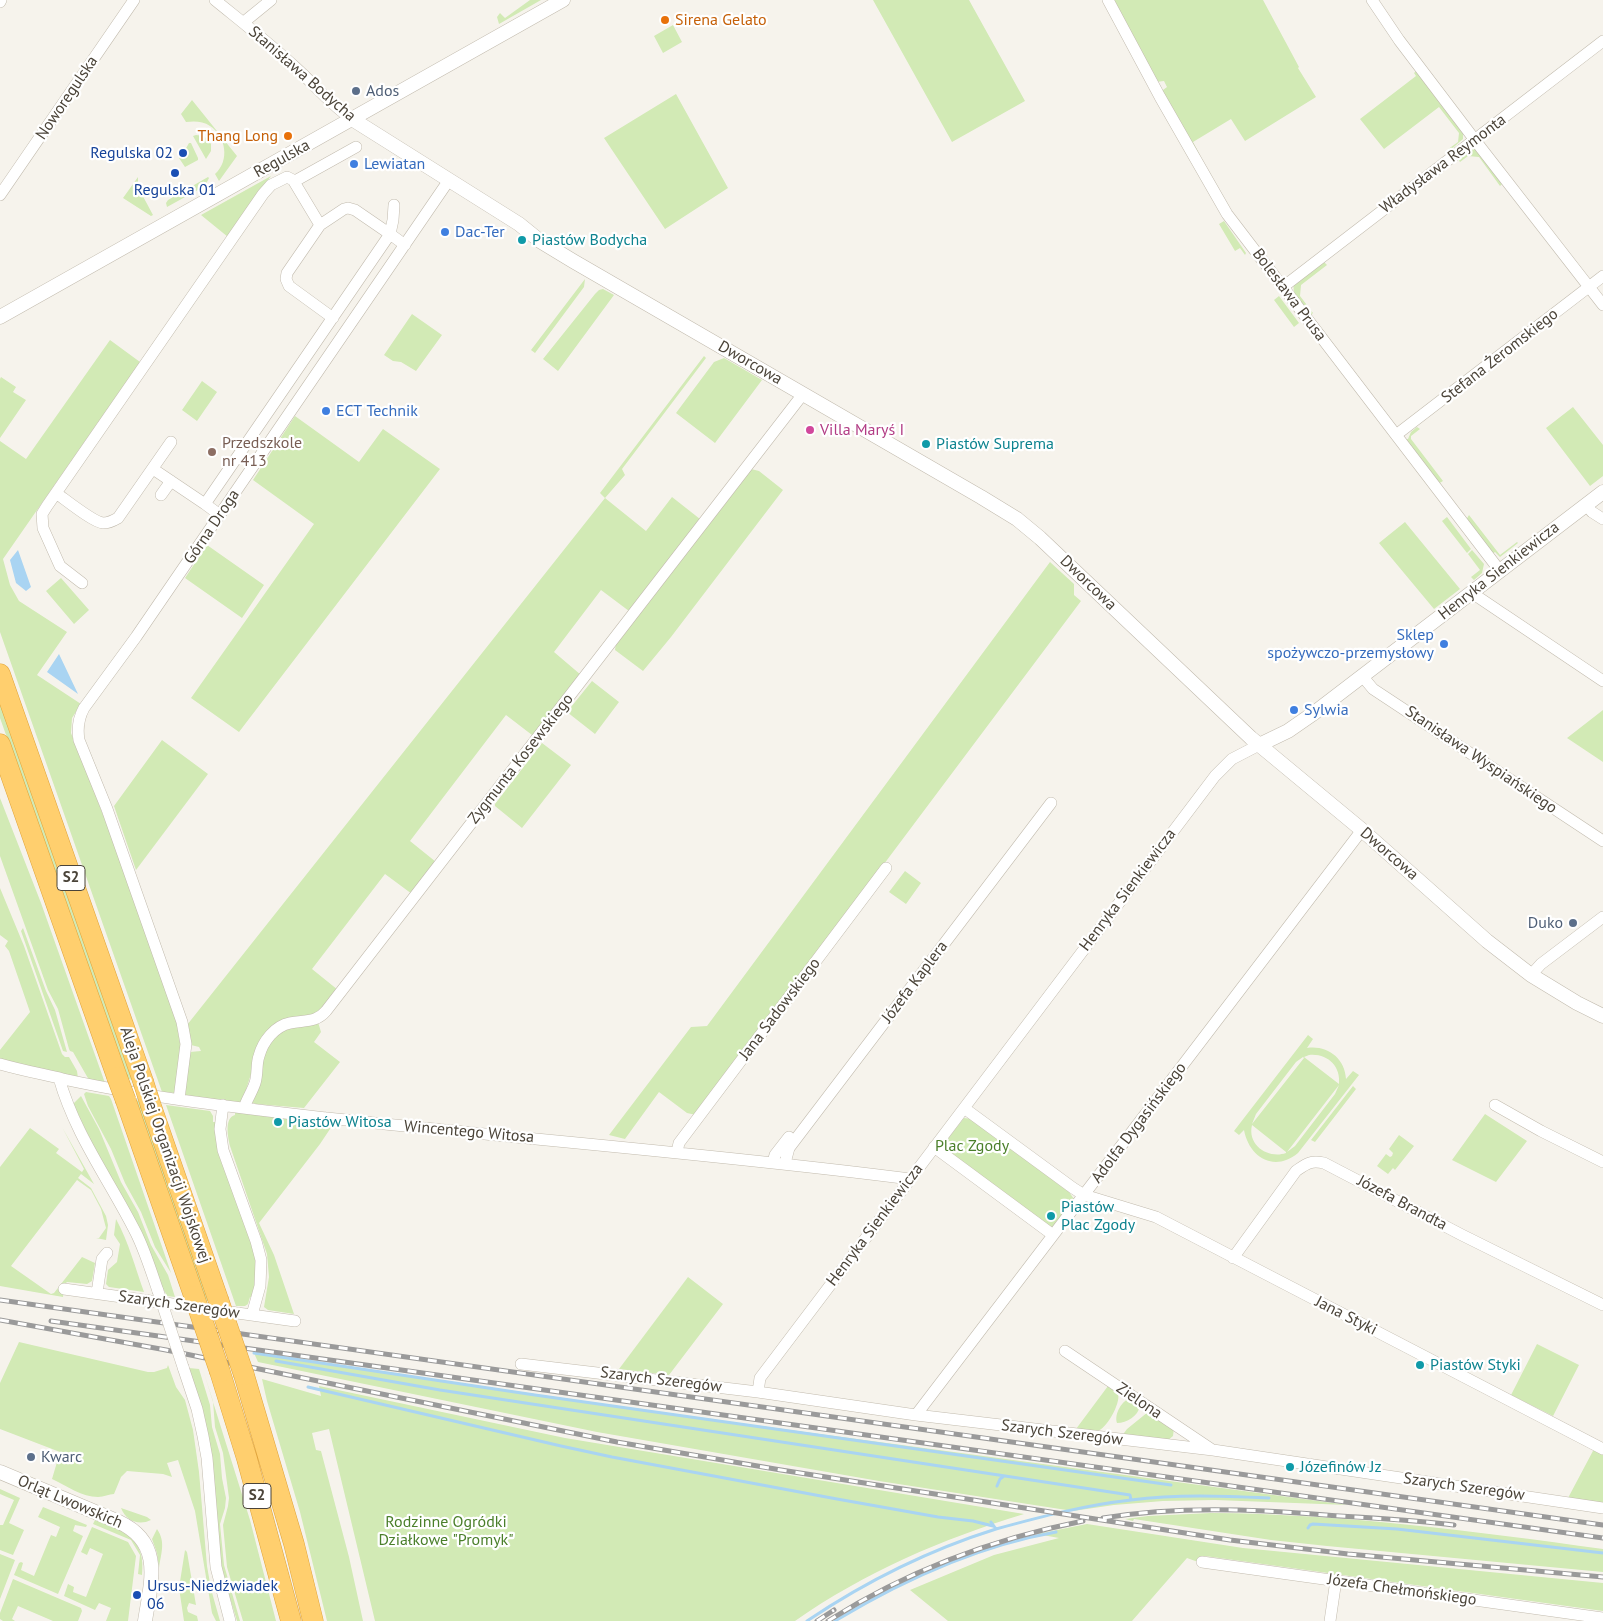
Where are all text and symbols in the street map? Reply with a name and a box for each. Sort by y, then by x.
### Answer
place label: Sirena Gelato [675,10,767,30]
marker: Sirena Gelato [659,14,671,26]
street label: Stanisława Bodycha [244,22,360,126]
street label: Noworegulska [32,52,102,144]
place label: Ados [366,81,399,101]
marker: Ados [350,85,362,97]
street label: Władysława Reymonta [1376,110,1510,218]
place label: Thang Long [198,126,278,146]
marker: Thang Long [282,130,294,142]
street label: Regulska [251,136,313,182]
place label: Regulska 02 [90,143,173,163]
marker: Regulska 02 [177,147,189,159]
place label: Lewiatan [364,154,425,174]
marker: Lewiatan [348,158,360,170]
marker: Regulska 01 [169,167,181,179]
place label: Regulska 01 [134,180,216,200]
place label: Dac-Ter [455,222,505,242]
marker: Dac-Ter [439,226,451,238]
place label: Piastów Bodycha [532,230,647,250]
marker: Piastów Bodycha [516,234,528,246]
street label: Bolesława Prusa [1248,245,1330,345]
street label: Stefana Żeromskiego [1438,305,1562,407]
street label: Dworcowa [714,337,786,389]
place label: ECT Technik [336,401,418,421]
marker: ECT Technik [320,405,332,417]
place label: Villa Maryś I [820,420,904,440]
marker: Villa Maryś I [804,424,816,436]
place label: Przedszkole nr 413 [222,433,302,471]
place label: Piastów Suprema [936,434,1054,454]
marker: Piastów Suprema [920,438,932,450]
marker: Przedszkole nr 413 [206,446,218,458]
street label: Górna Droga [180,486,244,568]
street label: Henryka Sienkiewicza [1435,518,1563,624]
street label: Dworcowa [1056,551,1120,615]
place label: Sklep spożywczo-przemysłowy [1267,625,1434,663]
marker: Sklep spożywczo-przemysłowy [1438,638,1450,650]
street label: Zygmunta Kosewskiego [464,690,578,828]
place label: Sylwia [1304,700,1349,720]
street label: Stanisława Wyspiańskiego [1402,702,1560,818]
marker: Sylwia [1288,704,1300,716]
street label: Dworcowa [1356,823,1422,885]
street label: Henryka Sienkiewicza [1076,825,1180,955]
road number: S2 [57,866,85,890]
place label: Duko [1528,913,1563,933]
marker: Duko [1567,917,1579,929]
street label: Józefa Kaplera [878,937,952,1027]
street label: Jana Sadowskiego [735,954,825,1064]
street label: Aleja Polskiej Organizacji Wojskowej [115,1024,215,1266]
street label: Adolfa Dygasińskiego [1087,1059,1191,1187]
place label: Piastów Witosa [288,1112,392,1132]
marker: Piastów Witosa [272,1116,284,1128]
street label: Wincentego Witosa [403,1117,535,1147]
park label: Plac Zgody [935,1136,1009,1156]
street label: Henryka Sienkiewicza [823,1160,927,1290]
street label: Józefa Brandta [1354,1171,1450,1235]
place label: Piastów Plac Zgody [1061,1197,1135,1235]
marker: Piastów Plac Zgody [1045,1210,1057,1222]
street label: Szarych Szeregów [117,1287,241,1323]
street label: Jana Styki [1312,1292,1380,1340]
place label: Piastów Styki [1430,1355,1521,1375]
marker: Piastów Styki [1414,1359,1426,1371]
street label: Szarych Szeregów [599,1363,723,1397]
street label: Zielona [1112,1379,1166,1423]
street label: Szarych Szeregów [1000,1416,1124,1450]
place label: Kwarc [41,1447,82,1467]
marker: Kwarc [25,1451,37,1463]
place label: Józefinów Jz [1300,1457,1382,1477]
marker: Józefinów Jz [1284,1461,1296,1473]
street label: Szarych Szeregów [1402,1469,1526,1505]
street label: Orląt Lwowskich [15,1471,125,1533]
road number: S2 [243,1484,271,1508]
park label: Rodzinne Ogródki Działkowe "Promyk" [378,1512,514,1550]
street label: Józefa Chełmońskiego [1326,1570,1478,1610]
place label: Ursus-Niedźwiadek 06 [147,1576,278,1614]
marker: Ursus-Niedźwiadek 06 [131,1589,143,1601]

